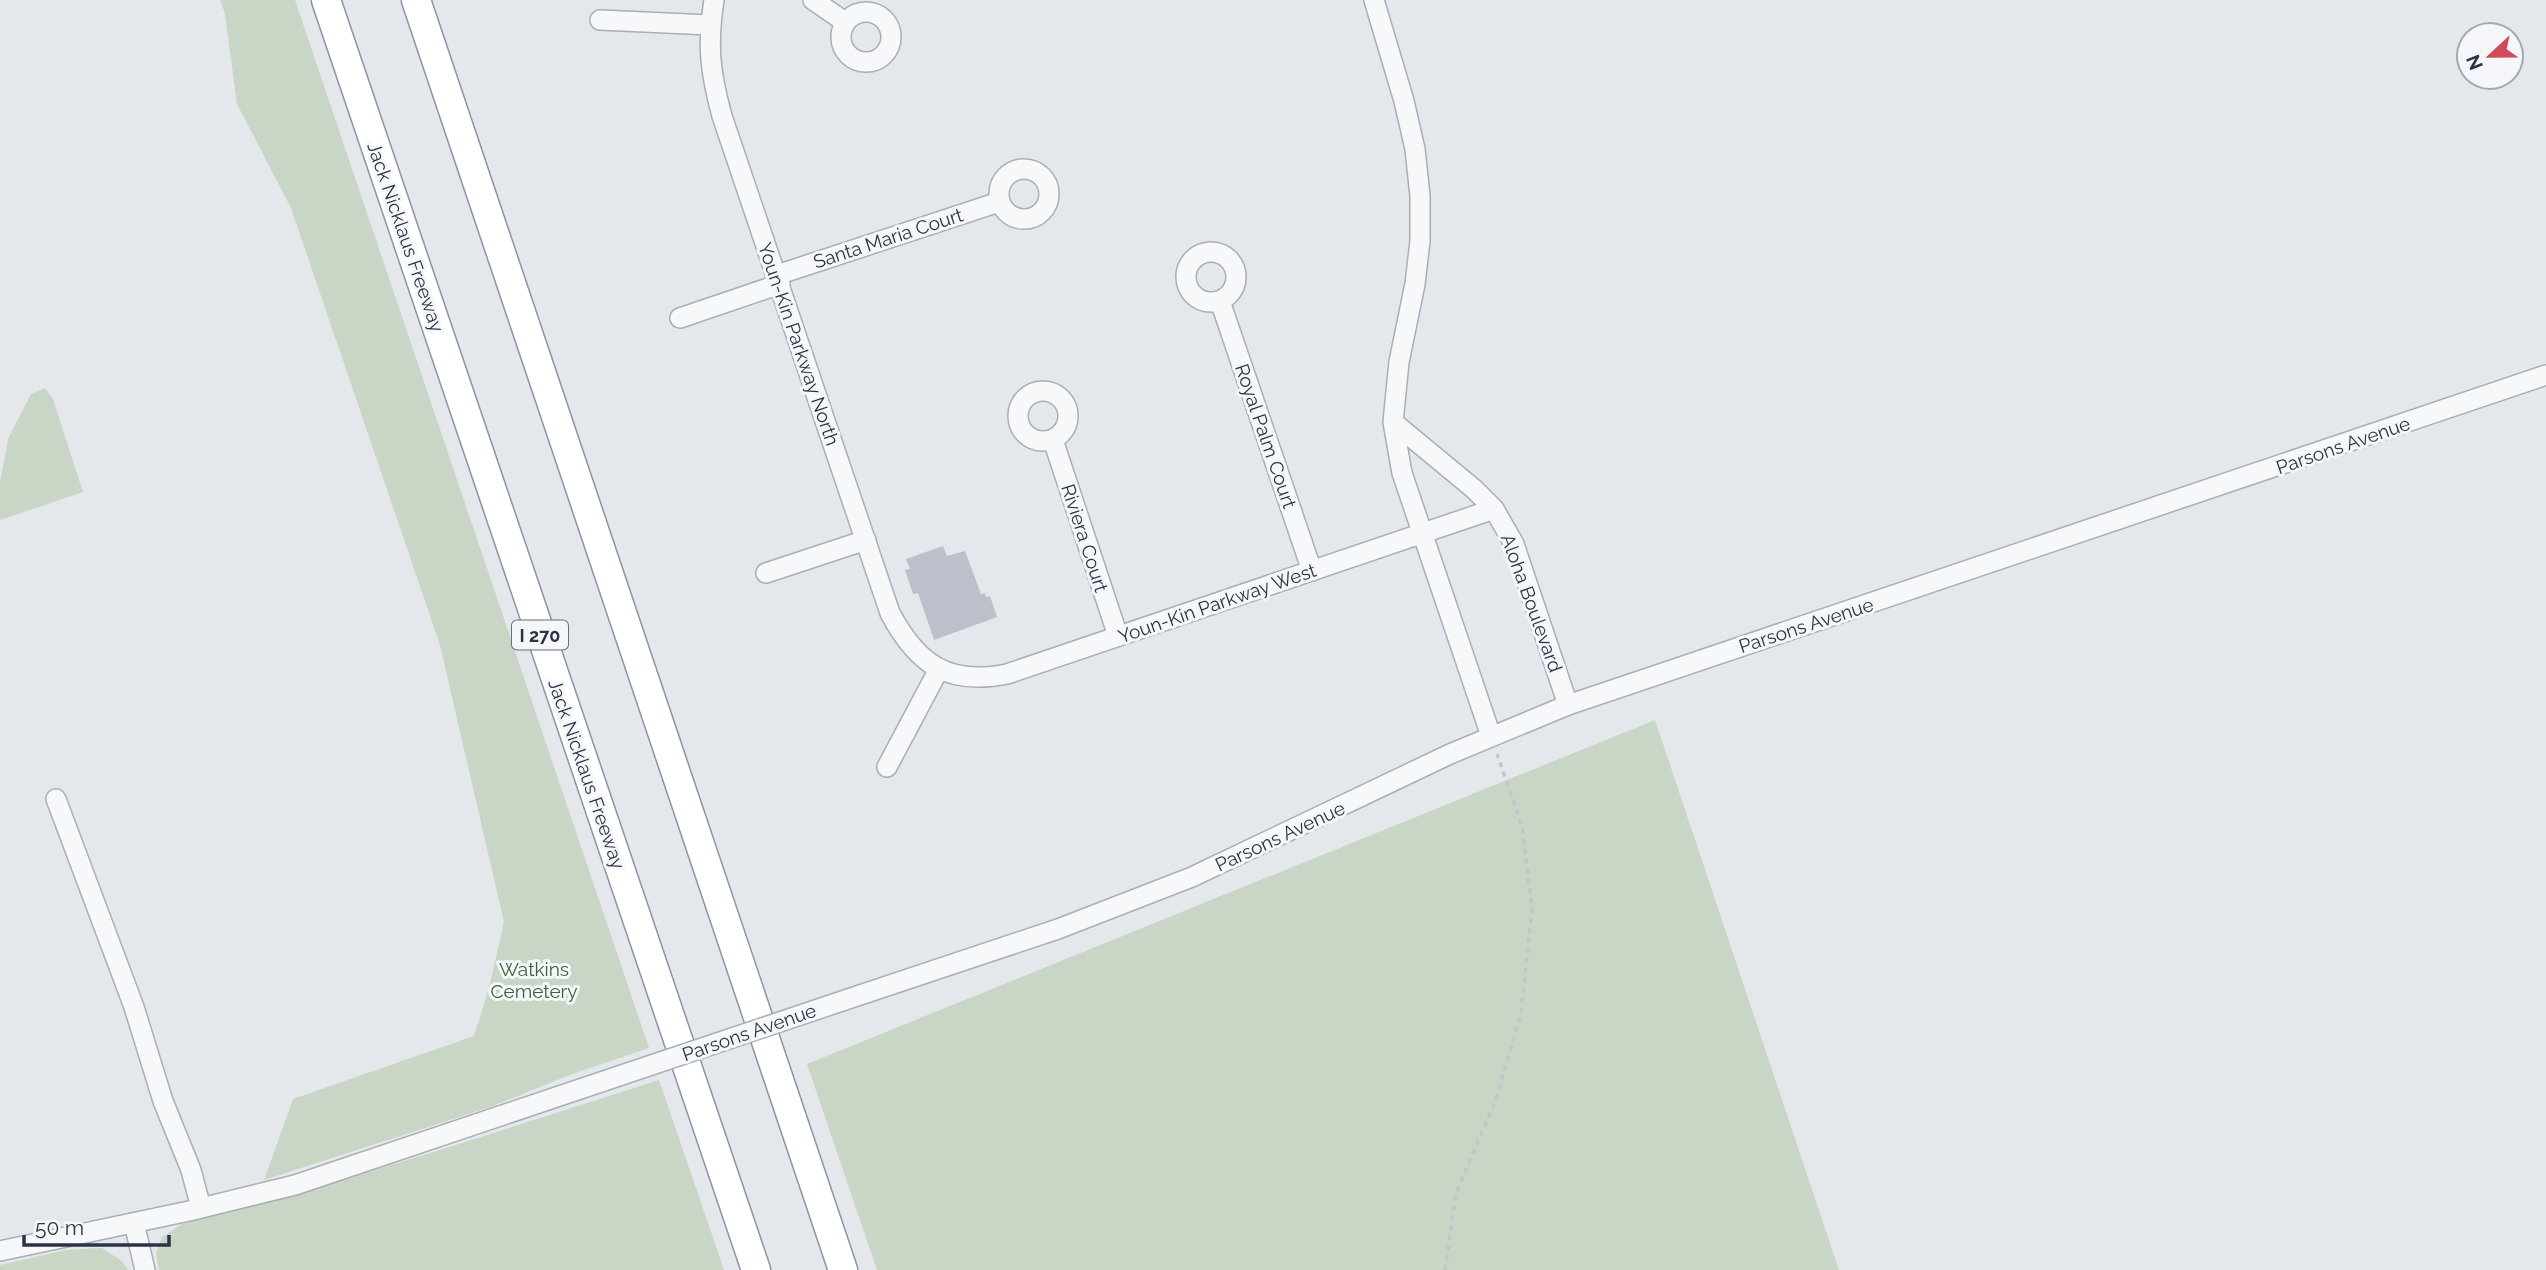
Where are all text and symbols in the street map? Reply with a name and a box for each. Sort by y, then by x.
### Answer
north arrow [2455,21,2525,91]
text: N [2461,52,2487,73]
street label: Jack Nicklaus Freeway [363,139,449,335]
street label: Santa Maria Court [810,203,966,273]
street label: Youn-Kin Parkway North [754,240,844,448]
street label: Royal Palm Court [1231,361,1301,512]
street label: Parsons Avenue [2273,412,2413,478]
street label: Riviera Court [1057,481,1113,595]
street label: Aloha Boulevard [1497,531,1567,675]
street label: Youn-Kin Parkway West [1115,559,1319,647]
street label: Parsons Avenue [1736,593,1876,657]
road number: I 270 [512,620,568,650]
street label: Jack Nicklaus Freeway [544,676,630,872]
street label: Parsons Avenue [1212,796,1348,876]
park label: Watkins Cemetery [490,958,578,1002]
street label: Parsons Avenue [679,999,819,1065]
scale bar [24,1204,170,1248]
text: 50 m [35,1215,84,1240]

